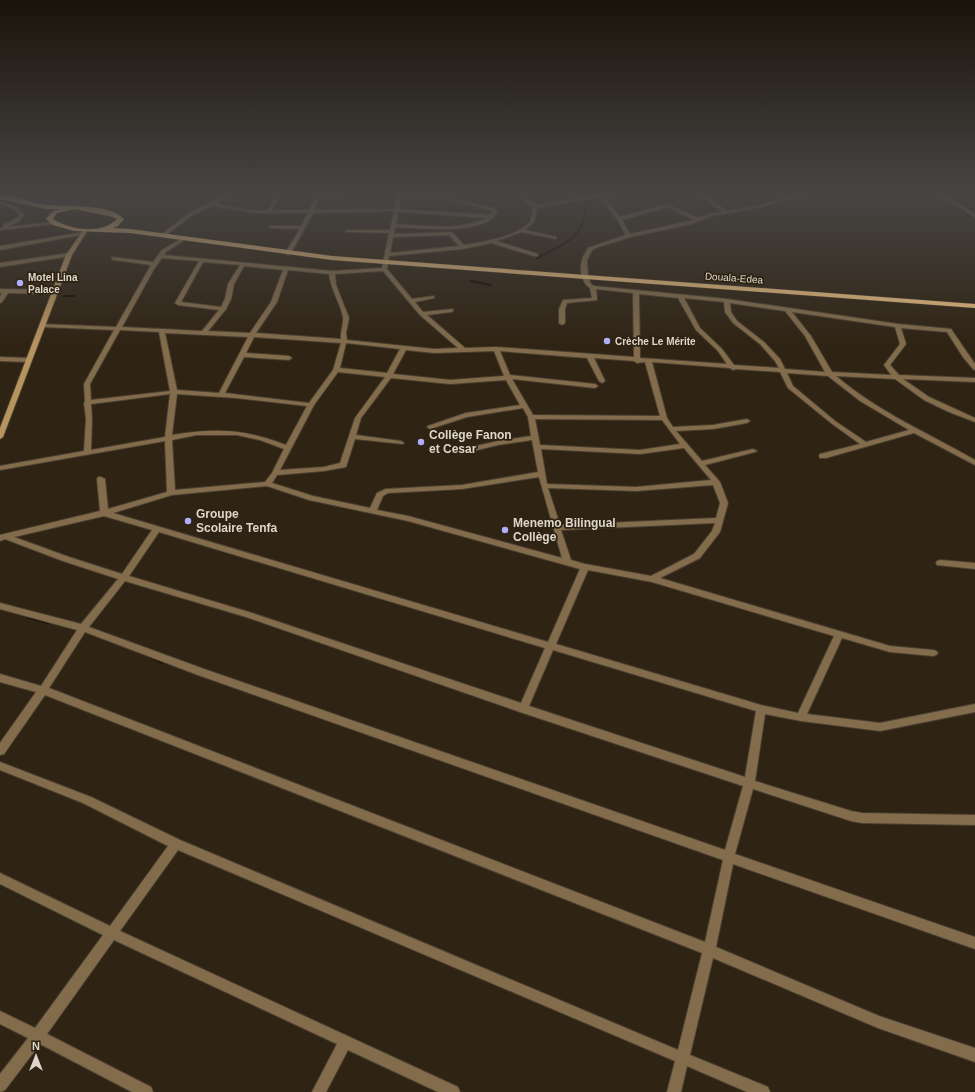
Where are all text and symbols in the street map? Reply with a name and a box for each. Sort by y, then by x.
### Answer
street label: Douala-Edea [704,270,764,286]
place label: Motel Lina Palace [28,272,78,295]
marker: Motel Lina Palace [15,278,25,288]
marker: Crèche Le Mérite [602,336,612,346]
place label: Crèche Le Mérite [615,336,696,347]
place label: Collège Fanon et Cesar [429,428,512,456]
marker: Collège Fanon et Cesar [416,437,426,447]
place label: Groupe Scolaire Tenfa [196,507,277,535]
marker: Groupe Scolaire Tenfa [183,516,193,526]
place label: Menemo Bilingual Collège [513,516,616,544]
marker: Menemo Bilingual Collège [500,525,510,535]
north arrow [16,1036,56,1076]
text: N [32,1040,40,1052]

